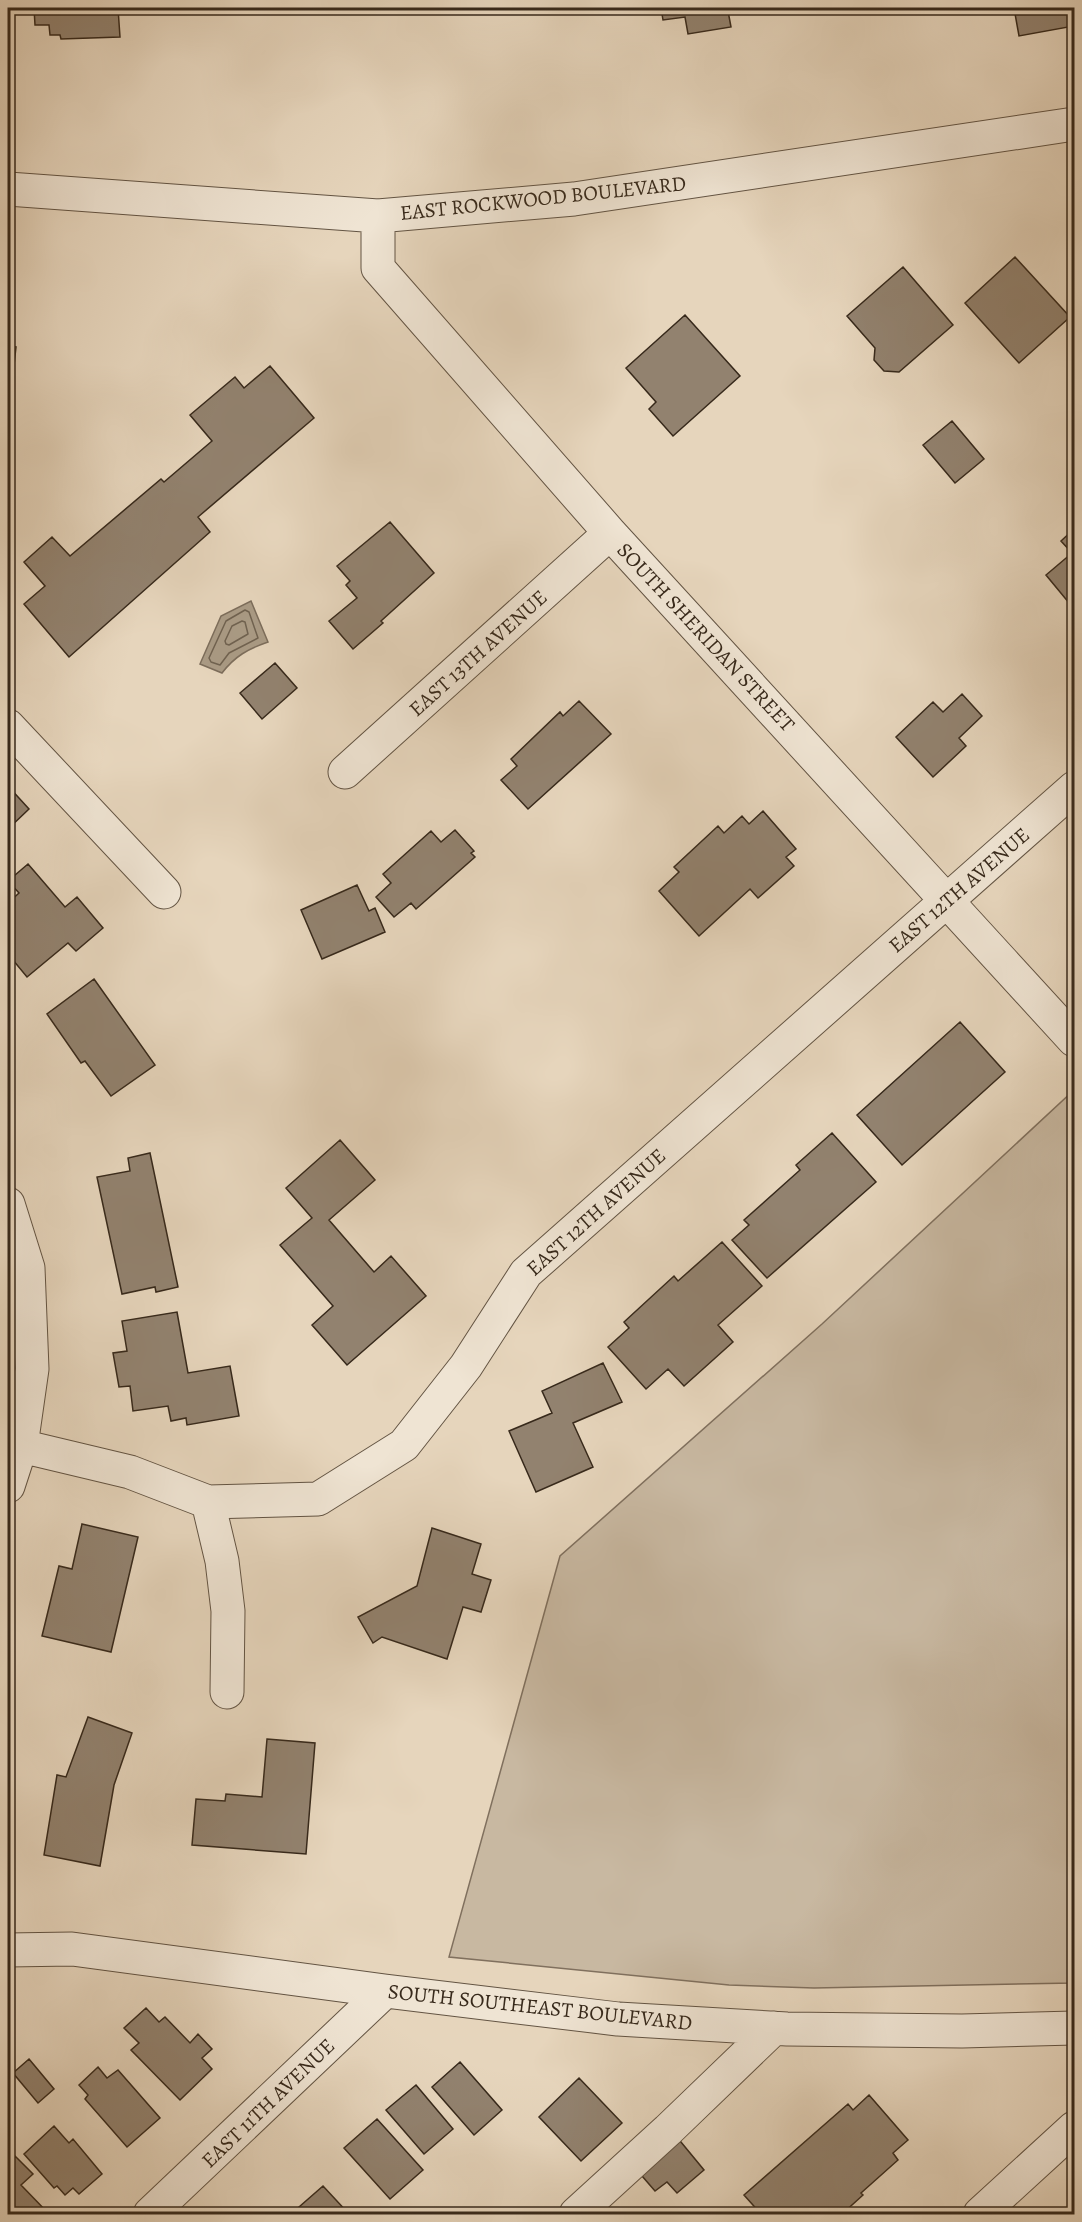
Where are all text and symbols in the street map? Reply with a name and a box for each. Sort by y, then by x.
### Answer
street label: EAST ROCKWOOD BOULEVARD [399,169,687,227]
street label: SOUTH SHERIDAN STREET [611,536,802,738]
street label: EAST 13TH AVENUE [403,583,553,723]
street label: EAST 12TH AVENUE [882,821,1036,959]
street label: EAST 12TH AVENUE [520,1142,672,1282]
street label: SOUTH SOUTHEAST BOULEVARD [386,1977,694,2037]
street label: EAST 11TH AVENUE [195,2032,341,2174]

